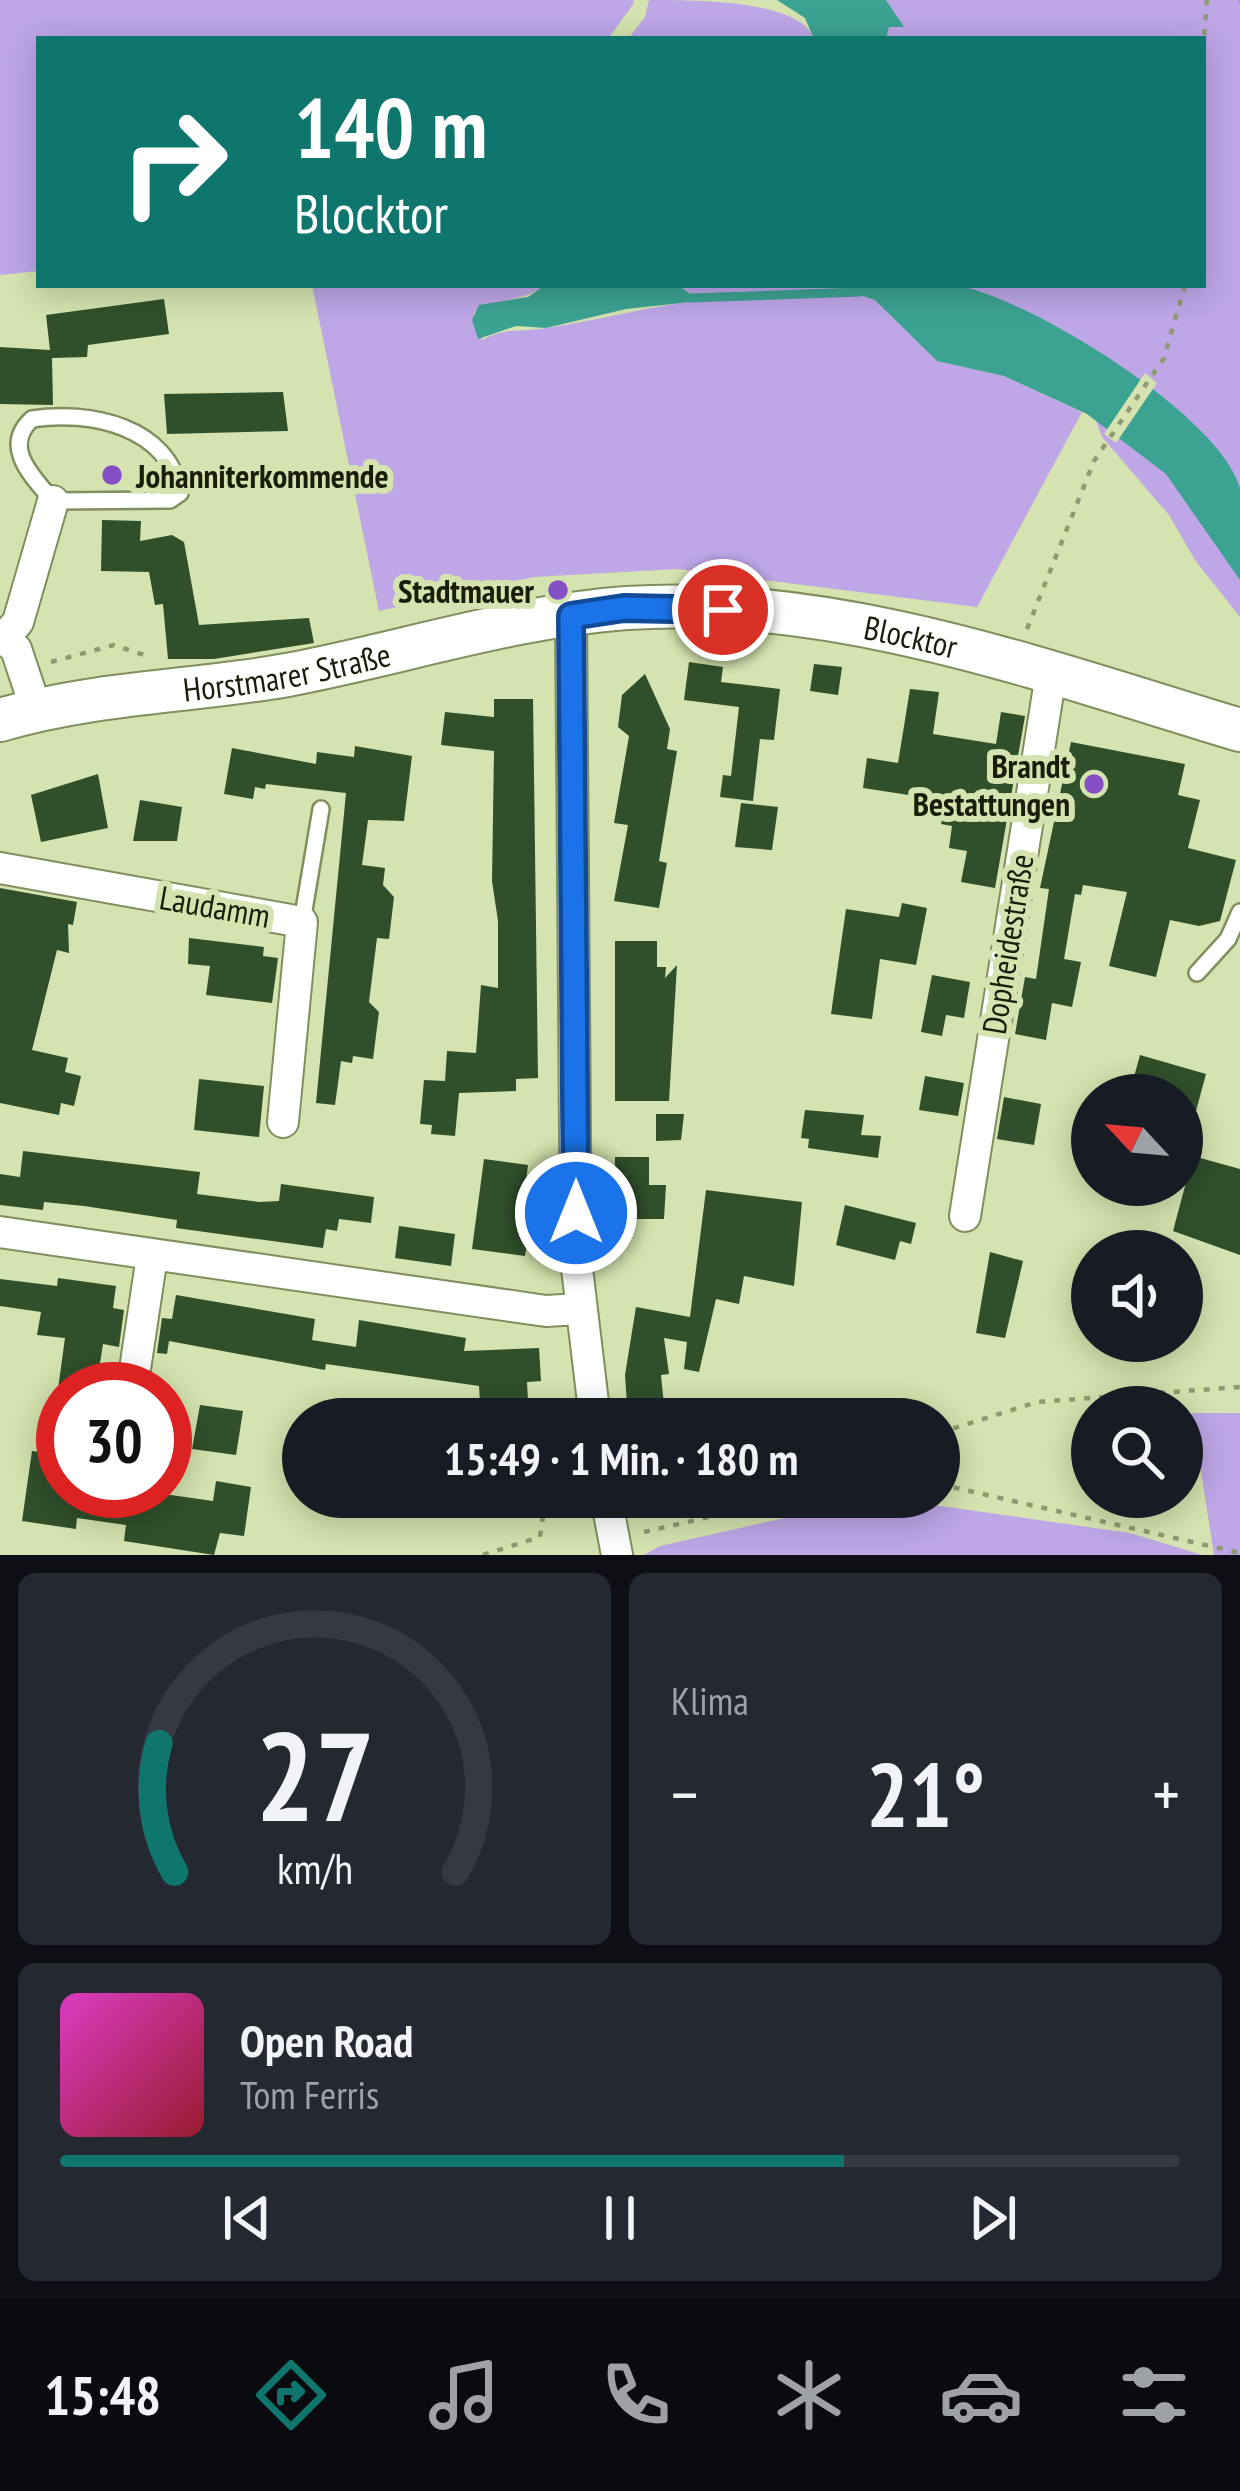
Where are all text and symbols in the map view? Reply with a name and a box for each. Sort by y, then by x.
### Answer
text: 140 m [294,72,487,181]
icon: right [96,84,252,240]
text: Blocktor [294,178,448,248]
place label: Johanniterkommende [135,454,389,497]
marker: Johanniterkommende [99,462,125,488]
pin [672,559,774,661]
place label: Stadtmauer [398,569,534,612]
marker: Stadtmauer [545,577,571,603]
icon: arrive [690,577,756,643]
street label: Blocktor [861,605,962,667]
street label: Horstmarer Straße [181,632,395,710]
place label: Brandt Bestattungen [913,744,1070,825]
marker: Brandt Bestattungen [1081,771,1107,797]
street label: Dopheidestraße [972,851,1042,1037]
street label: Laudamm [157,875,273,937]
north arrow [1071,1074,1203,1206]
map controls [1071,1074,1203,1518]
position arrow [513,1150,639,1276]
button: sound [1071,1230,1203,1362]
speed limit sign: 30 [36,1362,192,1518]
button: search [1071,1386,1203,1518]
text: 15:49 · 1 Min. · 180 m [444,1429,798,1487]
text: Klima [671,1675,749,1726]
text: 27 [255,1694,374,1855]
text: 21° [866,1735,985,1852]
text: − [671,1751,698,1836]
text: + [1153,1751,1180,1836]
text: km/h [276,1840,353,1896]
text: Open Road [240,2011,413,2069]
text: Tom Ferris [240,2069,379,2120]
icon: previous [214,2185,280,2251]
icon: pause [587,2185,653,2251]
icon: next [960,2185,1026,2251]
icon: directions [249,2353,333,2437]
icon: music [422,2353,506,2437]
icon: phone [594,2353,678,2437]
icon: climate [767,2353,851,2437]
icon: car [939,2353,1023,2437]
icon: filters [1112,2353,1196,2437]
text: 15:48 [44,2360,161,2430]

